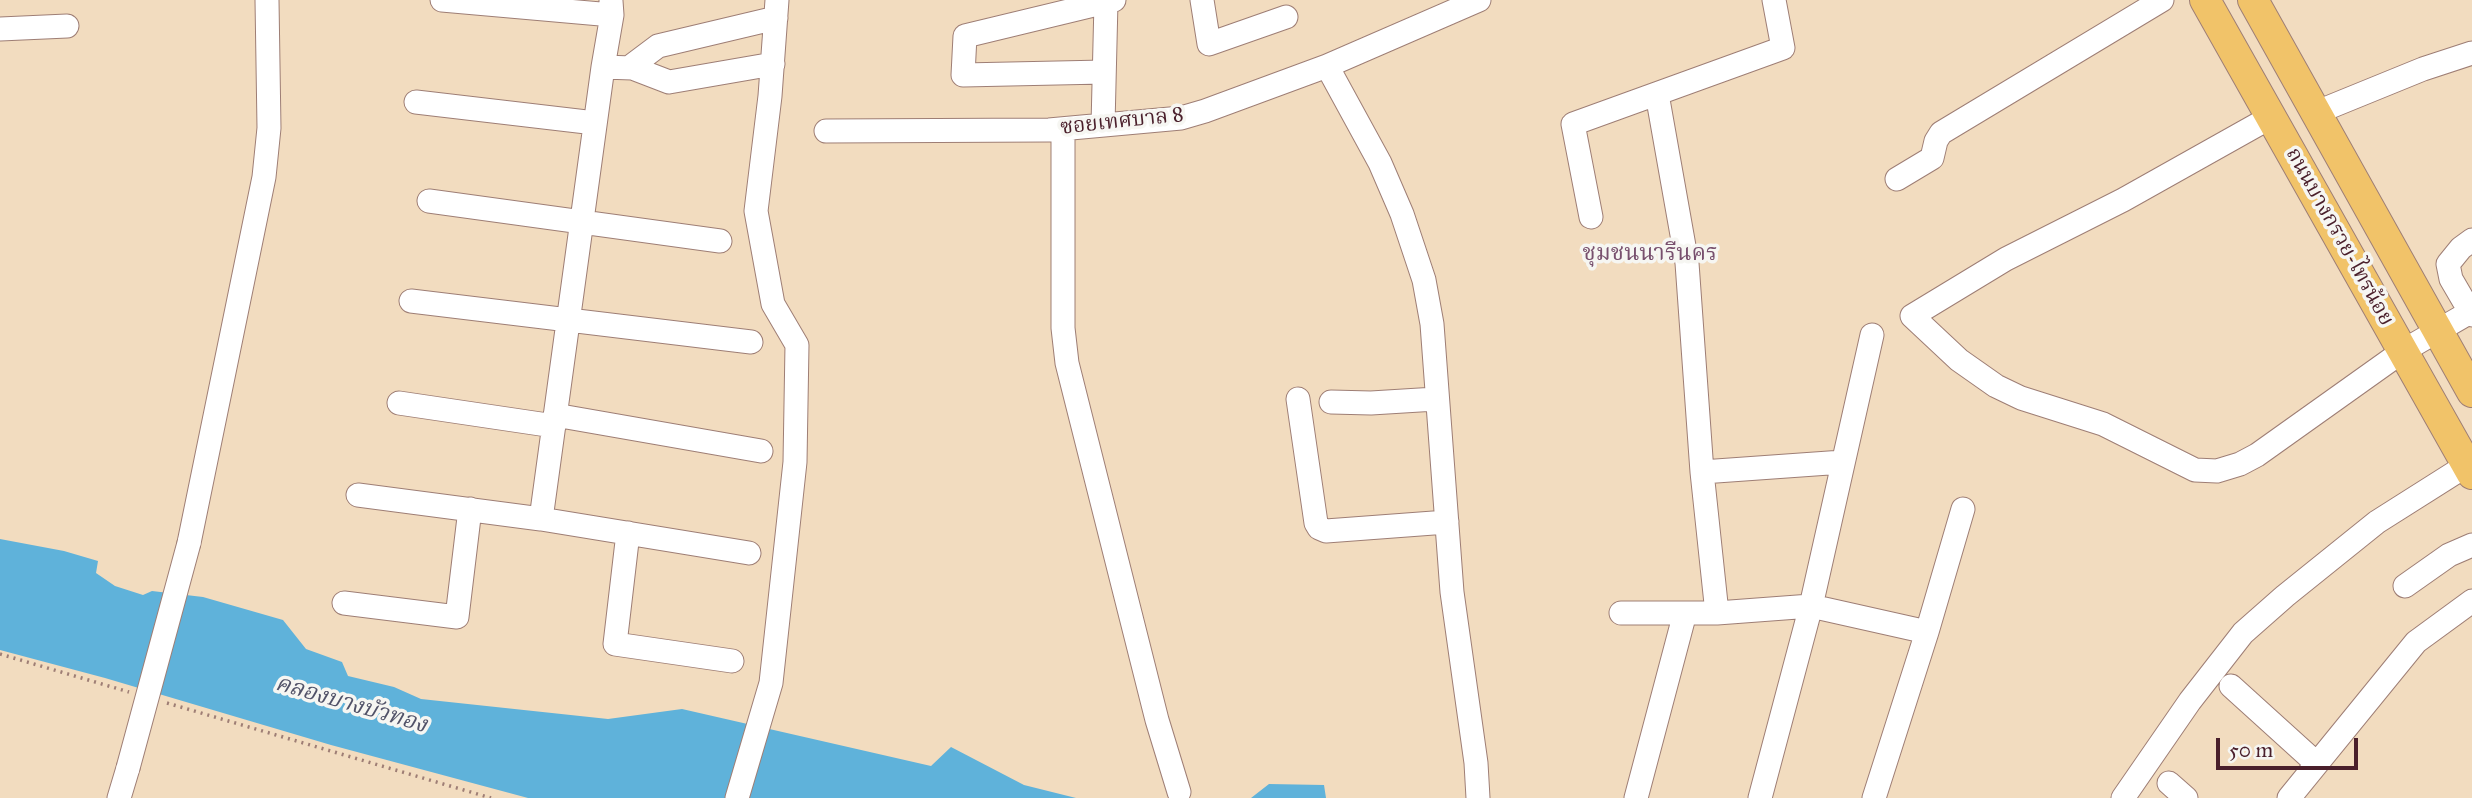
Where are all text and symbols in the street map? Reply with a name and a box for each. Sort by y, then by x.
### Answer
street label: ซอยเทศบาล 8 [1059,103,1185,141]
street label: ถนนบางกรวย-ไทรน้อย [2280,144,2398,330]
district label: ชุมชนนารีนคร [1582,240,1718,268]
water label: คลองบางบัวทอง [272,670,430,740]
scale bar [2220,724,2362,768]
text: 50 m [2229,737,2273,763]

